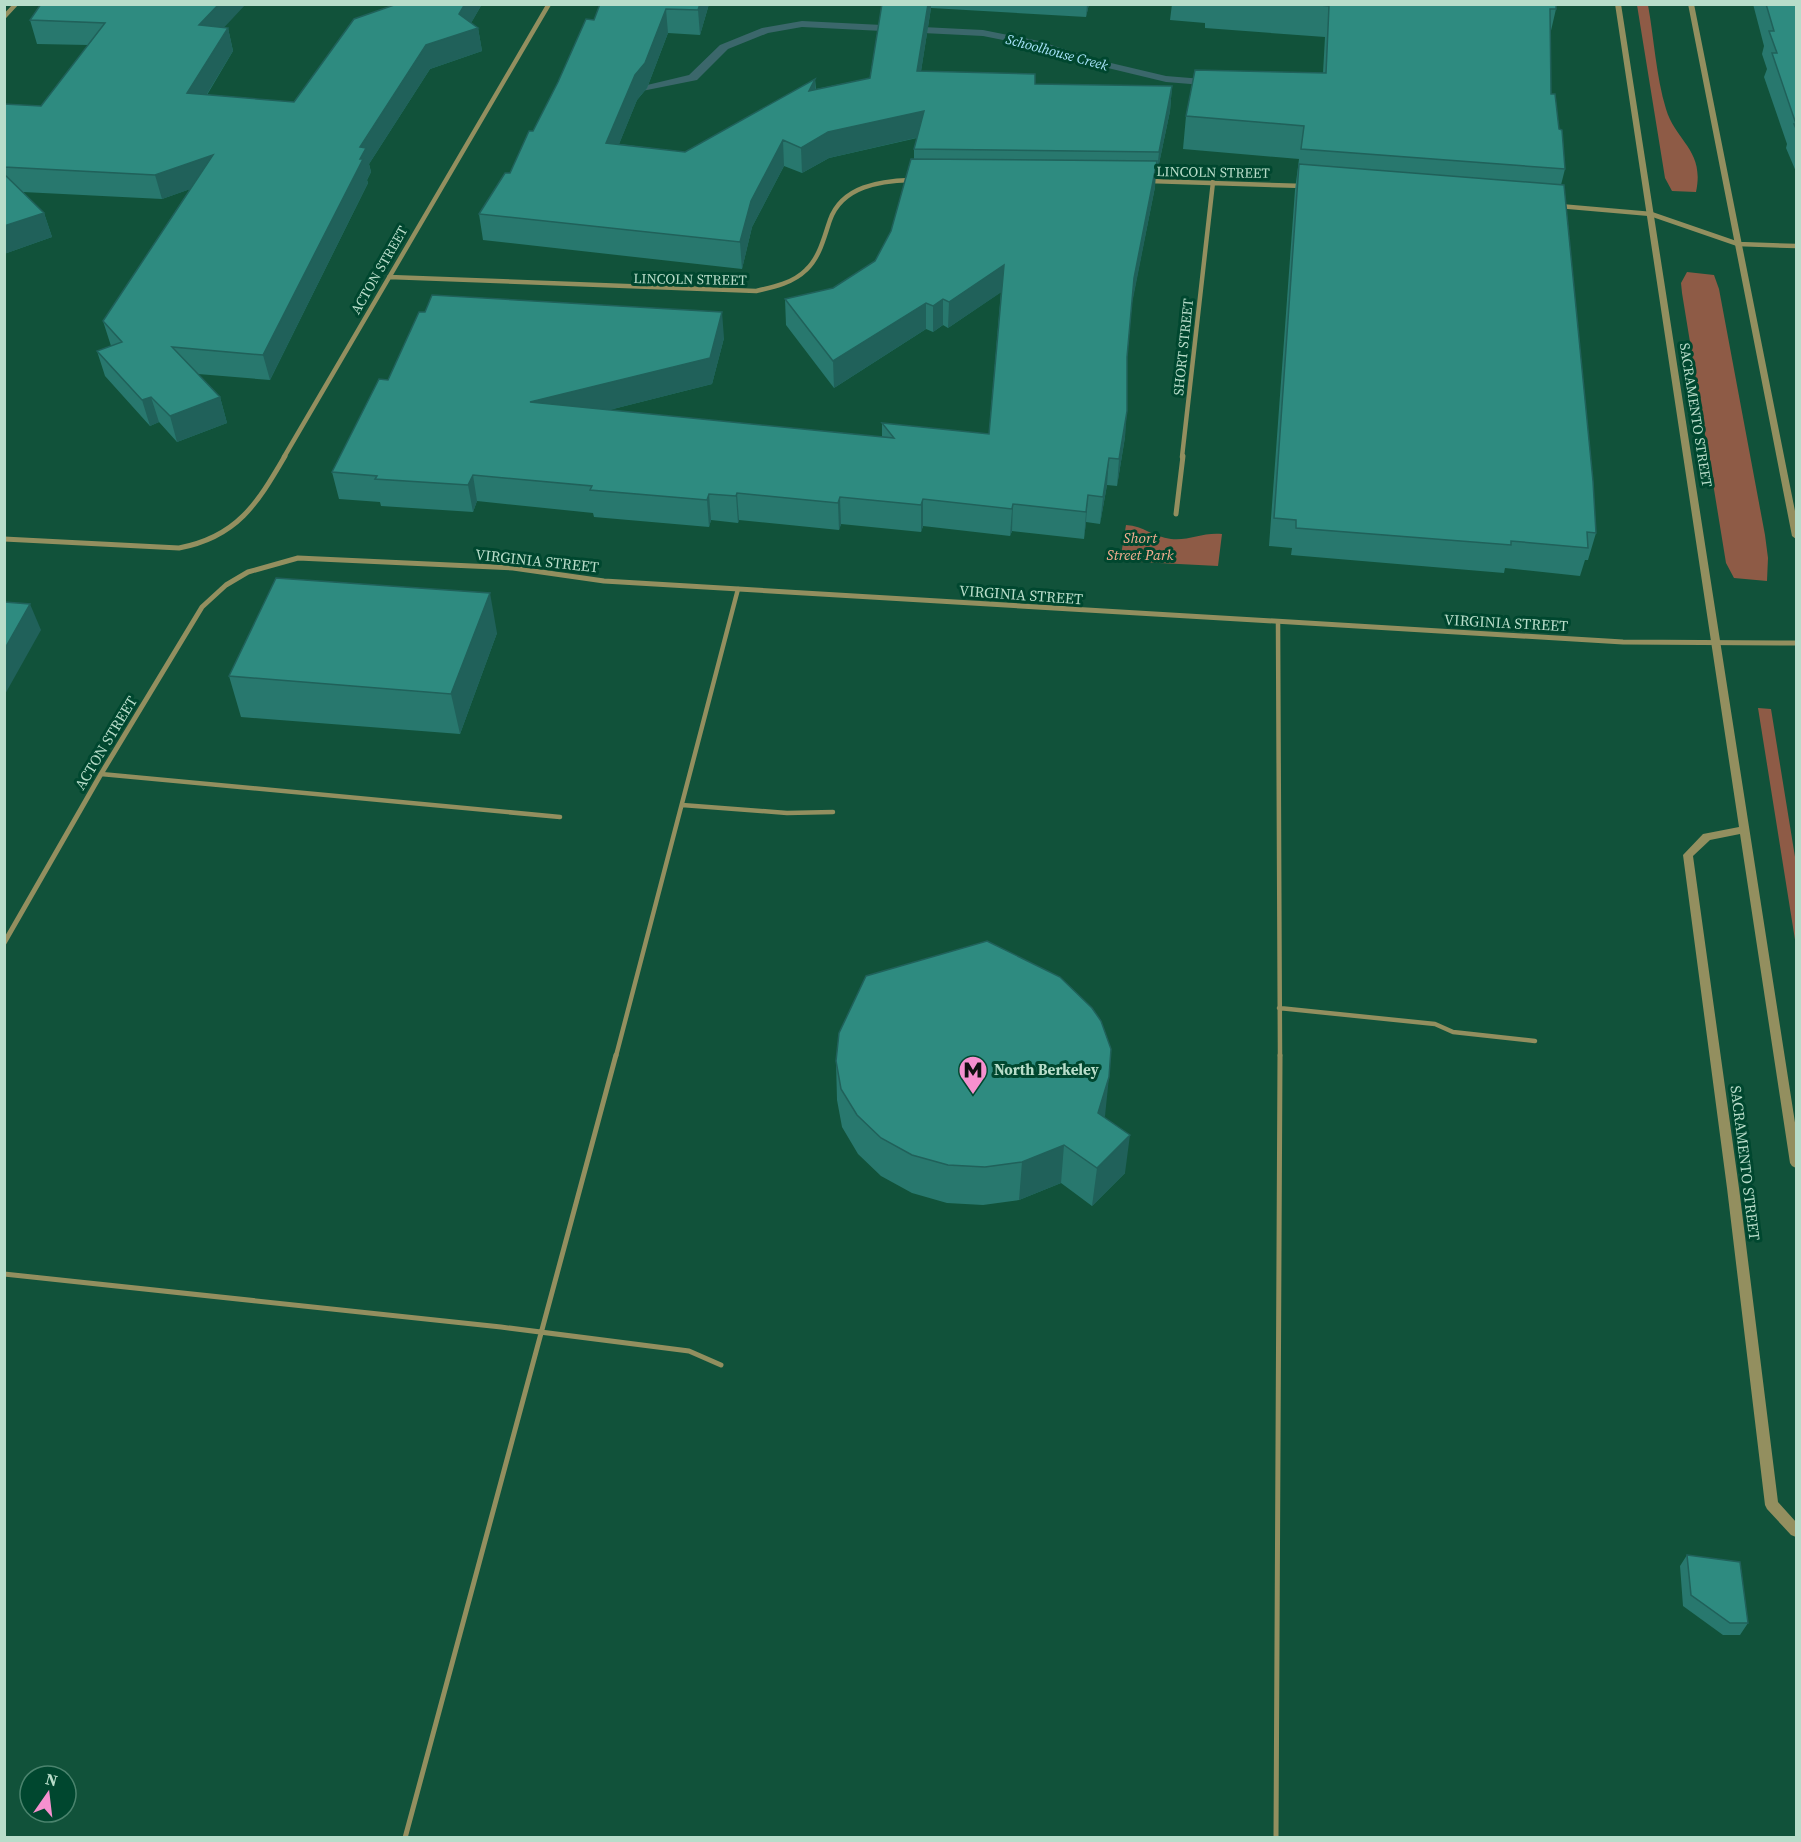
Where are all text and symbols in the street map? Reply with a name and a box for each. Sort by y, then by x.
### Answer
water label: Schoolhouse Creek [1004,29,1111,75]
street label: LINCOLN STREET [1156,161,1270,183]
street label: ACTON STREET [346,222,413,318]
street label: LINCOLN STREET [633,268,747,290]
street label: SHORT STREET [1168,297,1198,396]
street label: SACRAMENTO STREET [1675,342,1717,489]
park label: Short Street Park [1106,527,1174,565]
street label: VIRGINIA STREET [474,544,600,577]
street label: VIRGINIA STREET [958,580,1084,609]
street label: VIRGINIA STREET [1443,609,1569,636]
street label: ACTON STREET [69,692,142,794]
metro station icon: North Berkeley [957,1054,989,1096]
place label: North Berkeley [994,1059,1099,1080]
street label: SACRAMENTO STREET [1726,1084,1765,1242]
north arrow [18,1764,78,1824]
text: N [43,1767,60,1792]

